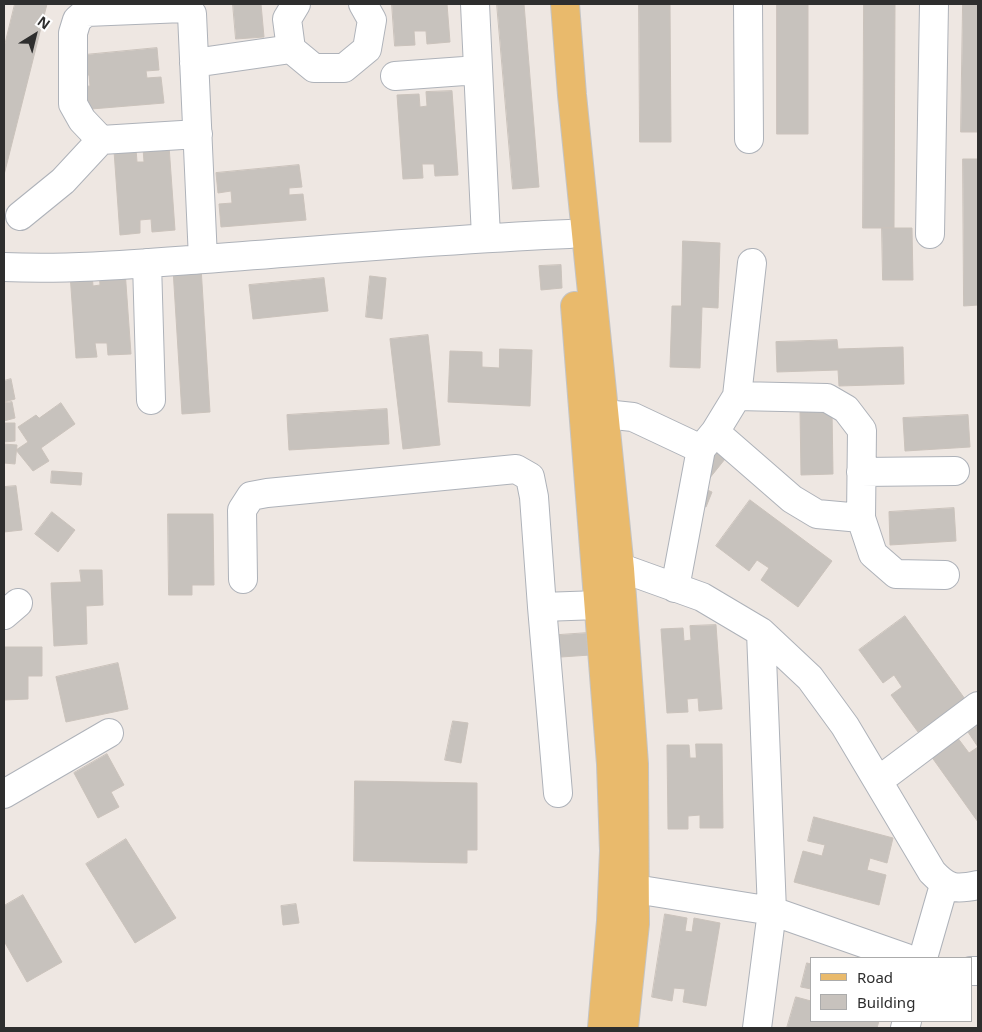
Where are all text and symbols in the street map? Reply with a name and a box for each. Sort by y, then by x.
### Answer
north arrow [10,10,60,60]
text: N [34,11,54,33]
legend [810,957,972,1022]
text: Road [857,967,893,987]
text: Building [857,992,915,1012]

